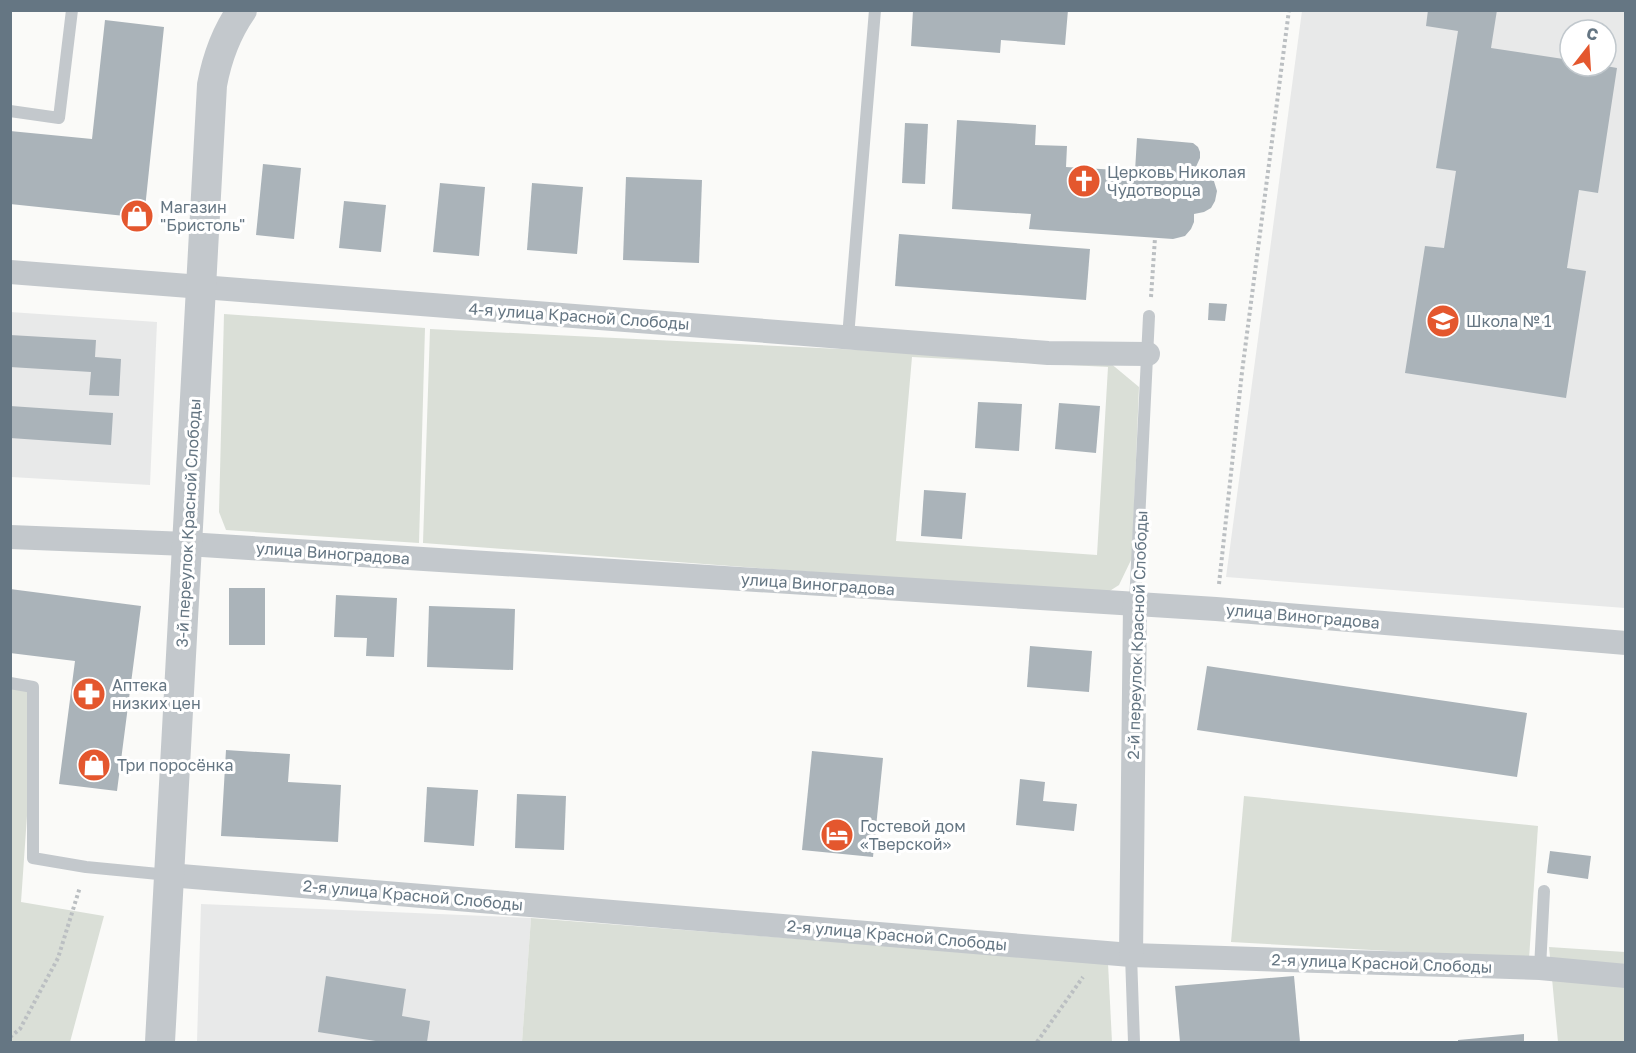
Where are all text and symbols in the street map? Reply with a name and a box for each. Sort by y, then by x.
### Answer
north arrow [1558,18,1618,78]
text: С [1584,22,1601,45]
place label: Церковь Николая Чудотворца [1107,162,1246,200]
church icon: Церковь Николая Чудотворца [1066,163,1102,199]
place label: Магазин "Бристоль" [160,197,245,235]
shop icon: Магазин "Бристоль" [119,198,155,234]
street label: 4-я улица Красной Слободы [468,298,690,334]
school or university icon: Школа № 1 [1425,303,1461,339]
place label: Школа № 1 [1466,311,1552,331]
street label: 3-й переулок Красной Слободы [171,398,205,648]
street label: 2-й переулок Красной Слободы [1123,510,1151,760]
street label: улица Виноградова [255,538,411,568]
street label: улица Виноградова [740,569,896,599]
street label: улица Виноградова [1225,599,1381,633]
place label: Аптека низких цен [112,675,201,713]
pharmacy icon: Аптека низких цен [71,676,107,712]
shop icon: Три поросёнка [76,747,112,783]
place label: Три поросёнка [117,755,234,775]
place label: Гостевой дом «Тверской» [860,816,966,854]
hotel icon: Гостевой дом «Тверской» [819,817,855,853]
street label: 2-я улица Красной Слободы [302,875,524,915]
street label: 2-я улица Красной Слободы [786,915,1008,955]
street label: 2-я улица Красной Слободы [1271,949,1493,977]

